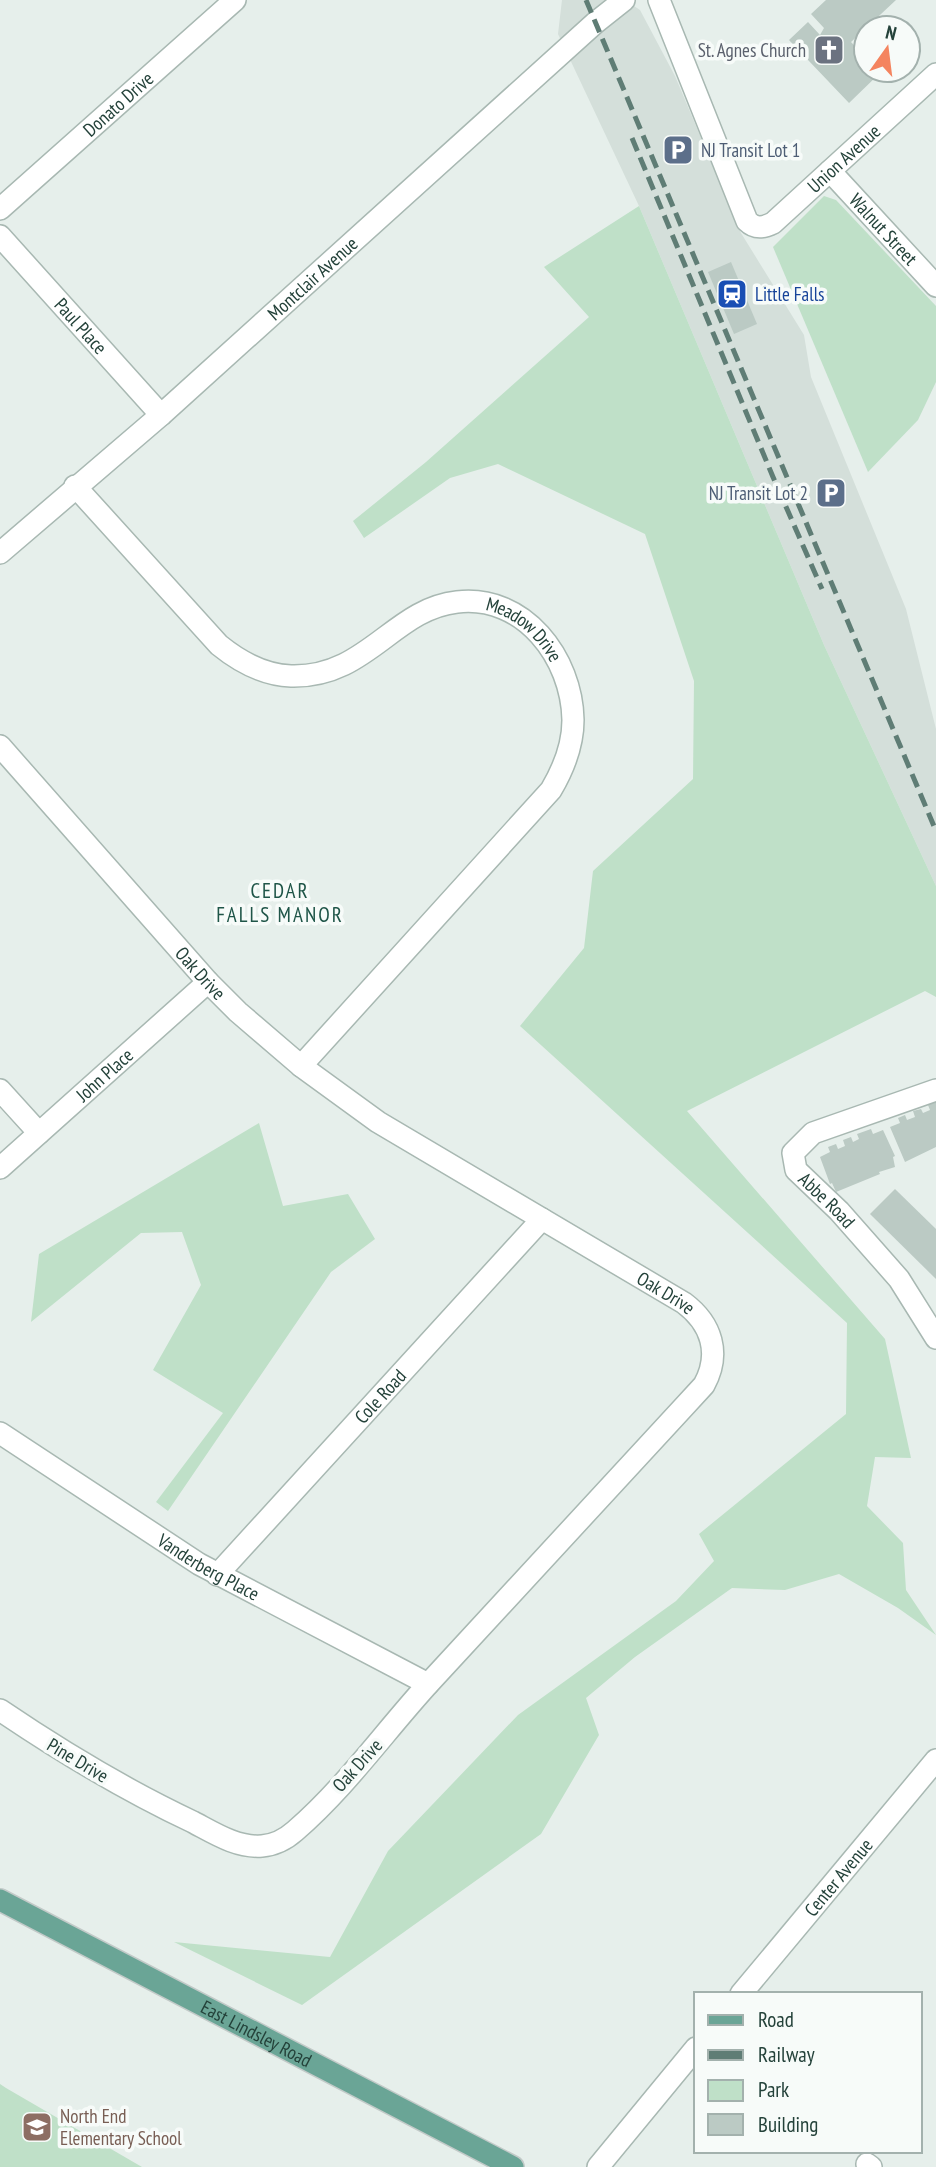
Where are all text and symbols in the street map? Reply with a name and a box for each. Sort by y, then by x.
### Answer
north arrow [852,14,922,84]
text: N [883,20,899,45]
church icon: St. Agnes Church [812,33,846,67]
place label: St. Agnes Church [698,38,806,62]
street label: Donato Drive [78,66,158,142]
street label: Union Avenue [802,119,885,198]
parking icon: NJ Transit Lot 1 [661,133,695,167]
place label: NJ Transit Lot 1 [701,138,800,162]
street label: Walnut Street [844,188,923,271]
street label: Montclair Avenue [262,231,363,325]
station icon: Little Falls [715,277,749,311]
place label: Little Falls [755,282,824,306]
street label: Paul Place [49,293,112,359]
parking icon: NJ Transit Lot 2 [814,476,848,510]
place label: NJ Transit Lot 2 [709,481,808,505]
street label: Meadow Drive [484,591,568,666]
district label: CEDAR FALLS MANOR [216,877,344,928]
street label: Oak Drive [170,942,231,1005]
street label: John Place [70,1043,138,1107]
street label: Abbe Road [794,1167,860,1233]
street label: Oak Drive [633,1266,701,1319]
street label: Cole Road [349,1364,411,1428]
street label: Vanderberg Place [152,1527,264,1606]
street label: Pine Drive [43,1732,113,1788]
street label: Oak Drive [327,1733,387,1797]
street label: Center Avenue [799,1833,878,1921]
legend [694,1992,922,2153]
street label: East Lindsley Road [197,1995,316,2072]
text: Road [758,2006,794,2033]
text: Railway [758,2041,815,2068]
text: Park [758,2076,789,2103]
place label: North End Elementary School [60,2104,182,2150]
school or university icon: North End Elementary School [20,2110,54,2144]
text: Building [758,2111,818,2138]

